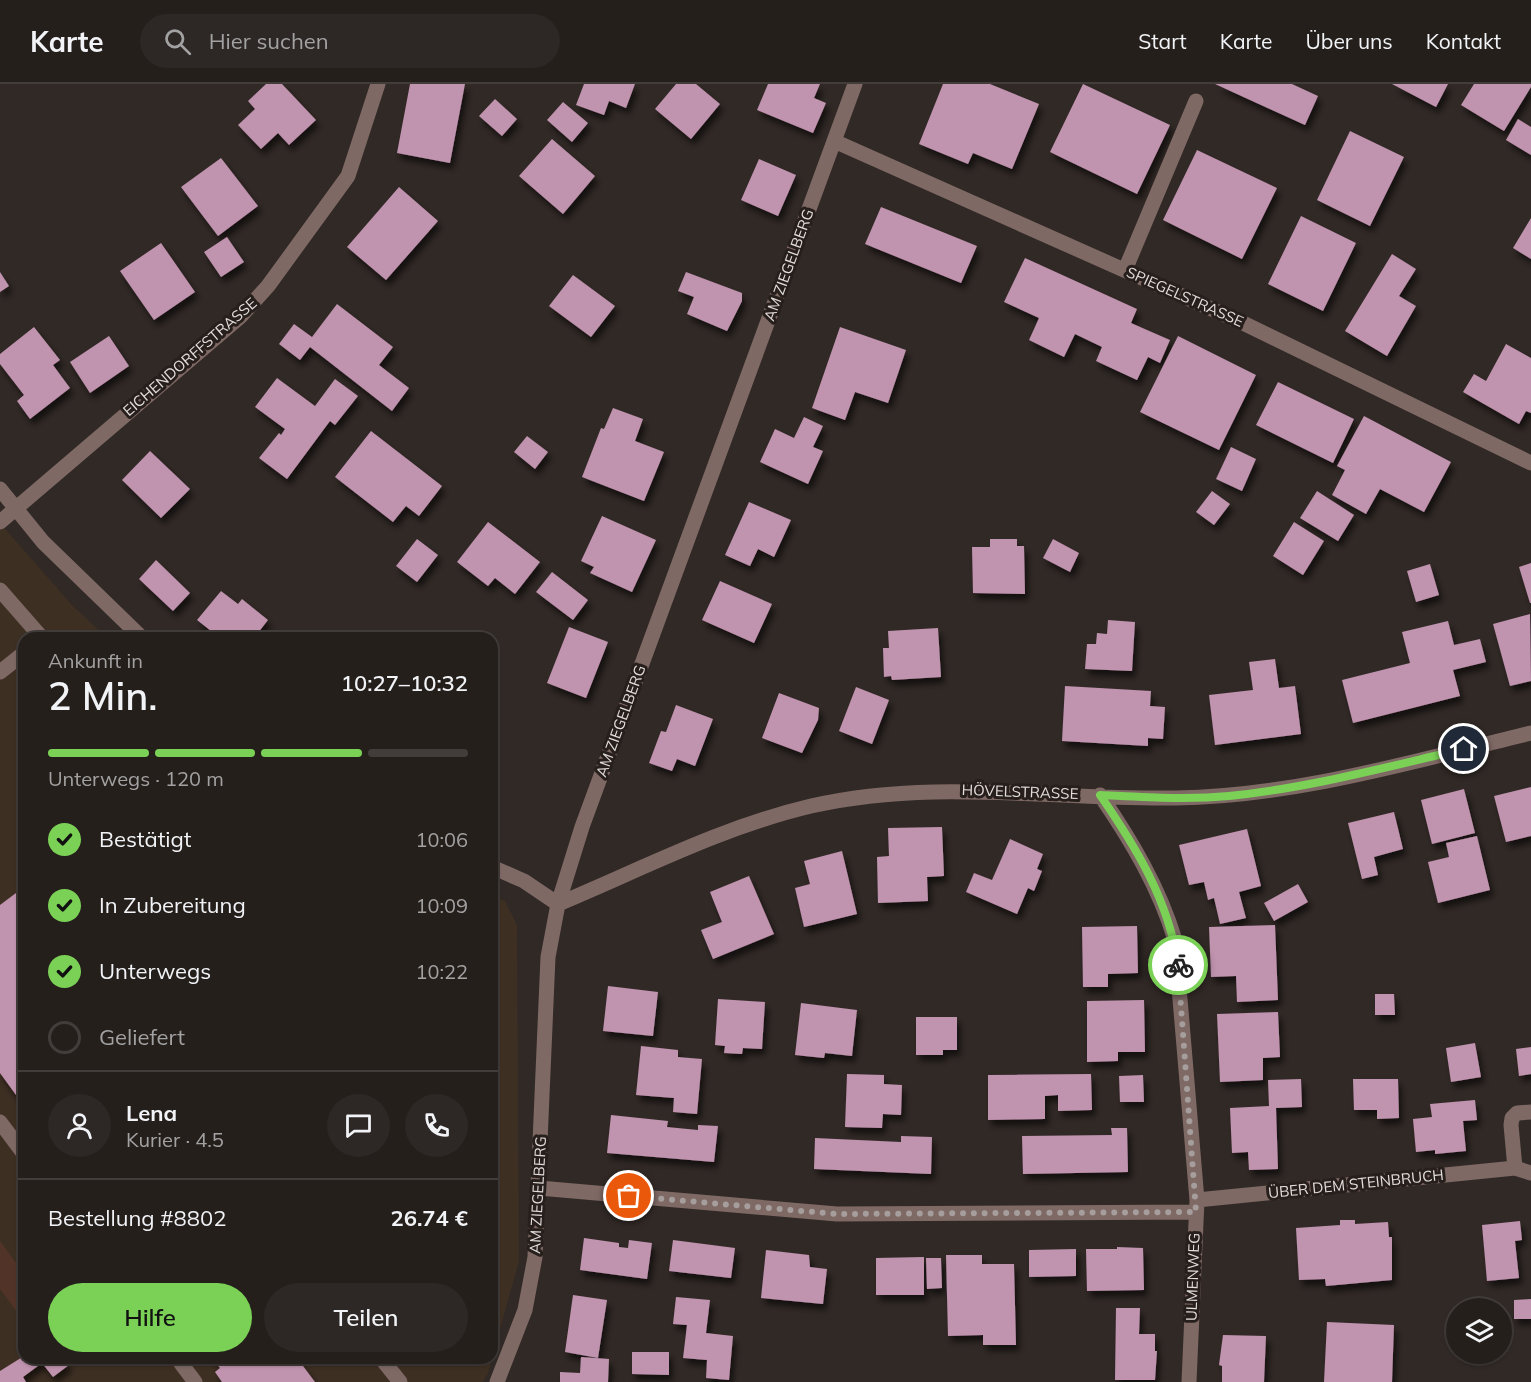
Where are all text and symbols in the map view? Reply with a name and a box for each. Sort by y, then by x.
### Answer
search box [140,14,560,68]
text: Karte [30,24,104,59]
icon: search [161,25,194,58]
text: Hier suchen [209,27,329,55]
text: Start [1138,28,1187,54]
text: Karte [1220,28,1272,54]
text: Über uns [1305,28,1393,54]
text: Kontakt [1426,28,1501,54]
street label: AM ZIEGELBERG [759,206,818,323]
street label: SPIEGELSTRASSE [1124,262,1247,331]
street label: EICHENDORFFSTRASSE [119,293,261,420]
text: Ankunft in [48,648,143,673]
street label: AM ZIEGELBERG [591,662,650,779]
text: 10:27–10:32 [341,669,468,697]
text: 2 Min. [48,671,158,720]
pin [1438,723,1489,774]
icon: home [1447,732,1480,765]
text: Unterwegs · 120 m [48,766,224,791]
street label: HÖVELSTRASSE [961,780,1079,803]
icon: check [48,823,81,856]
text: Bestätigt [99,825,192,853]
text: 10:06 [415,827,468,852]
icon: check [48,889,81,922]
text: In Zubereitung [99,891,246,919]
text: 10:09 [415,893,468,918]
courier [1148,935,1208,995]
icon: bike [1162,949,1195,982]
icon: check [48,955,81,988]
text: Unterwegs [99,957,211,985]
text: 10:22 [415,959,468,984]
text: Geliefert [99,1023,185,1051]
button: person [48,1094,111,1157]
button: chat [327,1094,390,1157]
button: phone [405,1094,468,1157]
text: Lena [126,1099,177,1127]
text: Kurier · 4.5 [126,1127,224,1152]
street label: AM ZIEGELBERG [525,1136,550,1254]
street label: ÜBER DEM STEINBRUCH [1267,1165,1445,1202]
pin [603,1170,654,1221]
icon: bag [612,1179,645,1212]
text: Bestellung #8802 [48,1204,226,1232]
text: 26.74 € [391,1204,468,1232]
street label: ULMENWEG [1181,1232,1204,1322]
button: Hilfe [48,1283,252,1352]
button: Teilen [264,1283,468,1352]
map controls [1446,1298,1512,1364]
button: layers [1446,1298,1512,1364]

